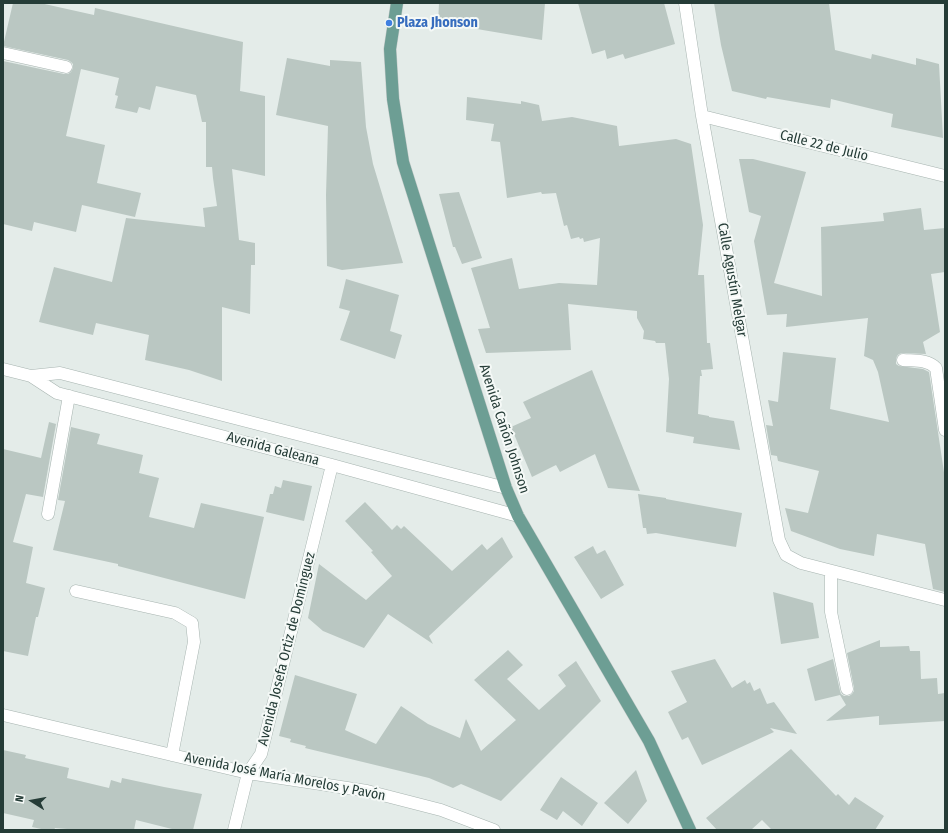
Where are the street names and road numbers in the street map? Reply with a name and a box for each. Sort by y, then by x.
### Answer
street label: Calle 22 de Julio [778,127,870,165]
street label: Calle Agustín Melgar [714,222,750,338]
street label: Avenida Cañón Johnson [475,362,533,496]
street label: Avenida Galeana [225,429,321,469]
street label: Avenida Josefa Ortiz de Domínguez [255,551,319,747]
street label: Avenida José María Morelos y Pavón [183,749,387,805]

